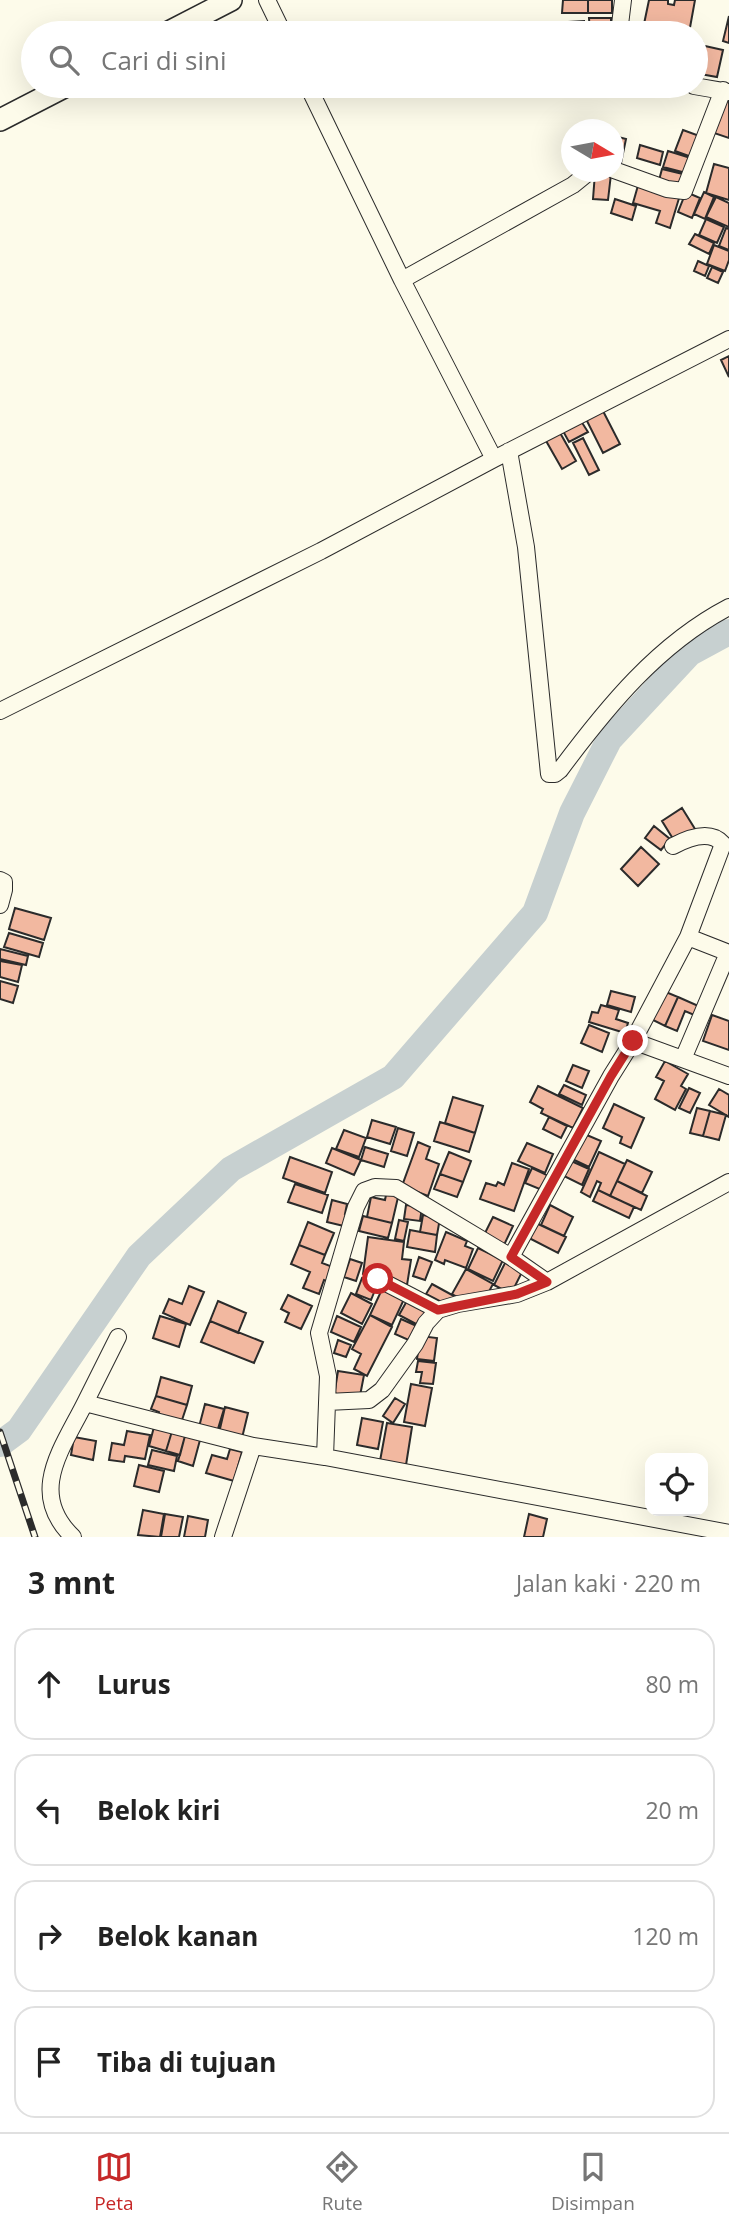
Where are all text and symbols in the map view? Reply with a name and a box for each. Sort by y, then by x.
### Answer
search box [21,21,708,98]
icon: search [45,41,83,79]
text: Cari di sini [101,42,226,78]
north arrow [561,119,624,182]
route end [617,1025,648,1056]
route start [362,1263,393,1294]
map controls [645,1453,708,1516]
button: locate [645,1453,708,1516]
text: 3 mnt [28,1562,115,1603]
text: Jalan kaki · 220 m [516,1567,701,1599]
icon: ahead [30,1665,68,1703]
text: Lurus [97,1666,171,1702]
text: 80 m [645,1668,699,1700]
icon: left [30,1791,68,1829]
text: Belok kiri [97,1792,221,1828]
text: 20 m [645,1794,699,1826]
icon: right [30,1917,68,1955]
text: Belok kanan [97,1918,258,1954]
text: 120 m [632,1920,699,1952]
icon: arrive [30,2043,68,2081]
text: Tiba di tujuan [97,2044,276,2080]
tab: Peta [94,2148,134,2216]
tab: Rute [322,2148,363,2216]
tab: Disimpan [551,2148,635,2216]

